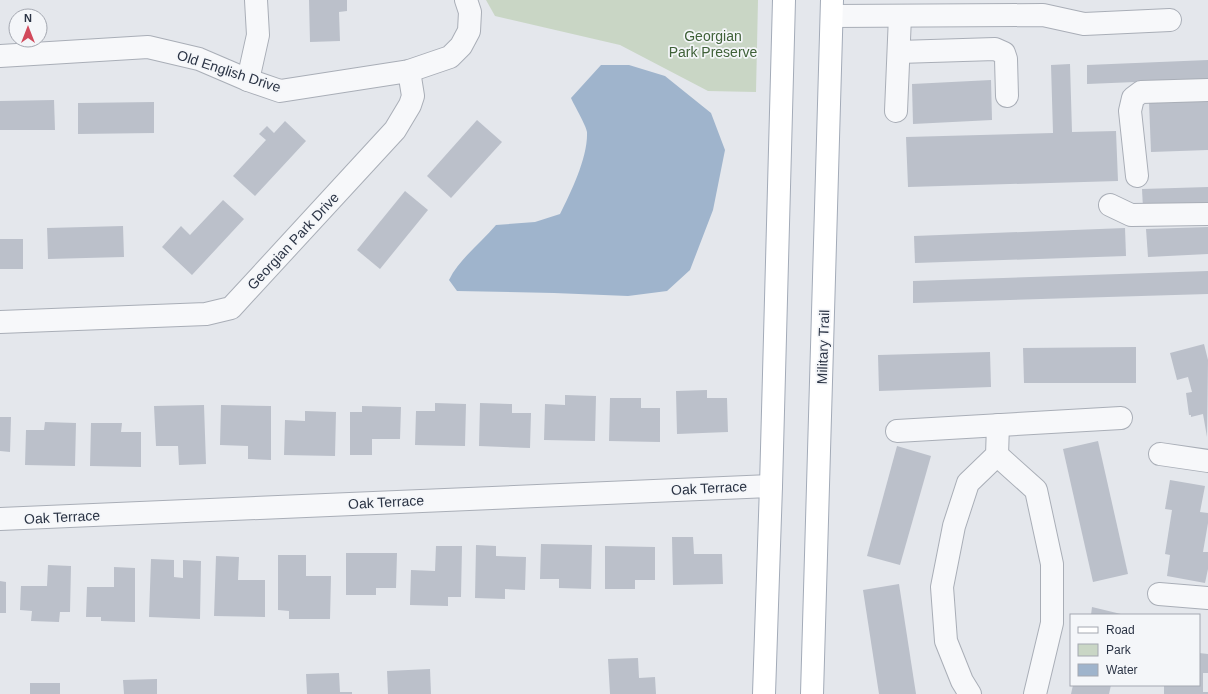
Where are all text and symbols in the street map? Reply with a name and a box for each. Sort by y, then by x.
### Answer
north arrow [8,8,48,48]
text: N [24,12,32,24]
park label: Georgian Park Preserve [669,28,758,60]
street label: Old English Drive [175,47,283,95]
street label: Georgian Park Drive [244,189,342,293]
street label: Military Trail [814,309,832,385]
street label: Oak Terrace [671,478,748,498]
street label: Oak Terrace [348,492,425,512]
street label: Oak Terrace [24,507,101,527]
legend [1070,614,1200,686]
text: Road [1106,623,1135,637]
text: Park [1106,643,1132,657]
text: Water [1106,663,1138,677]

